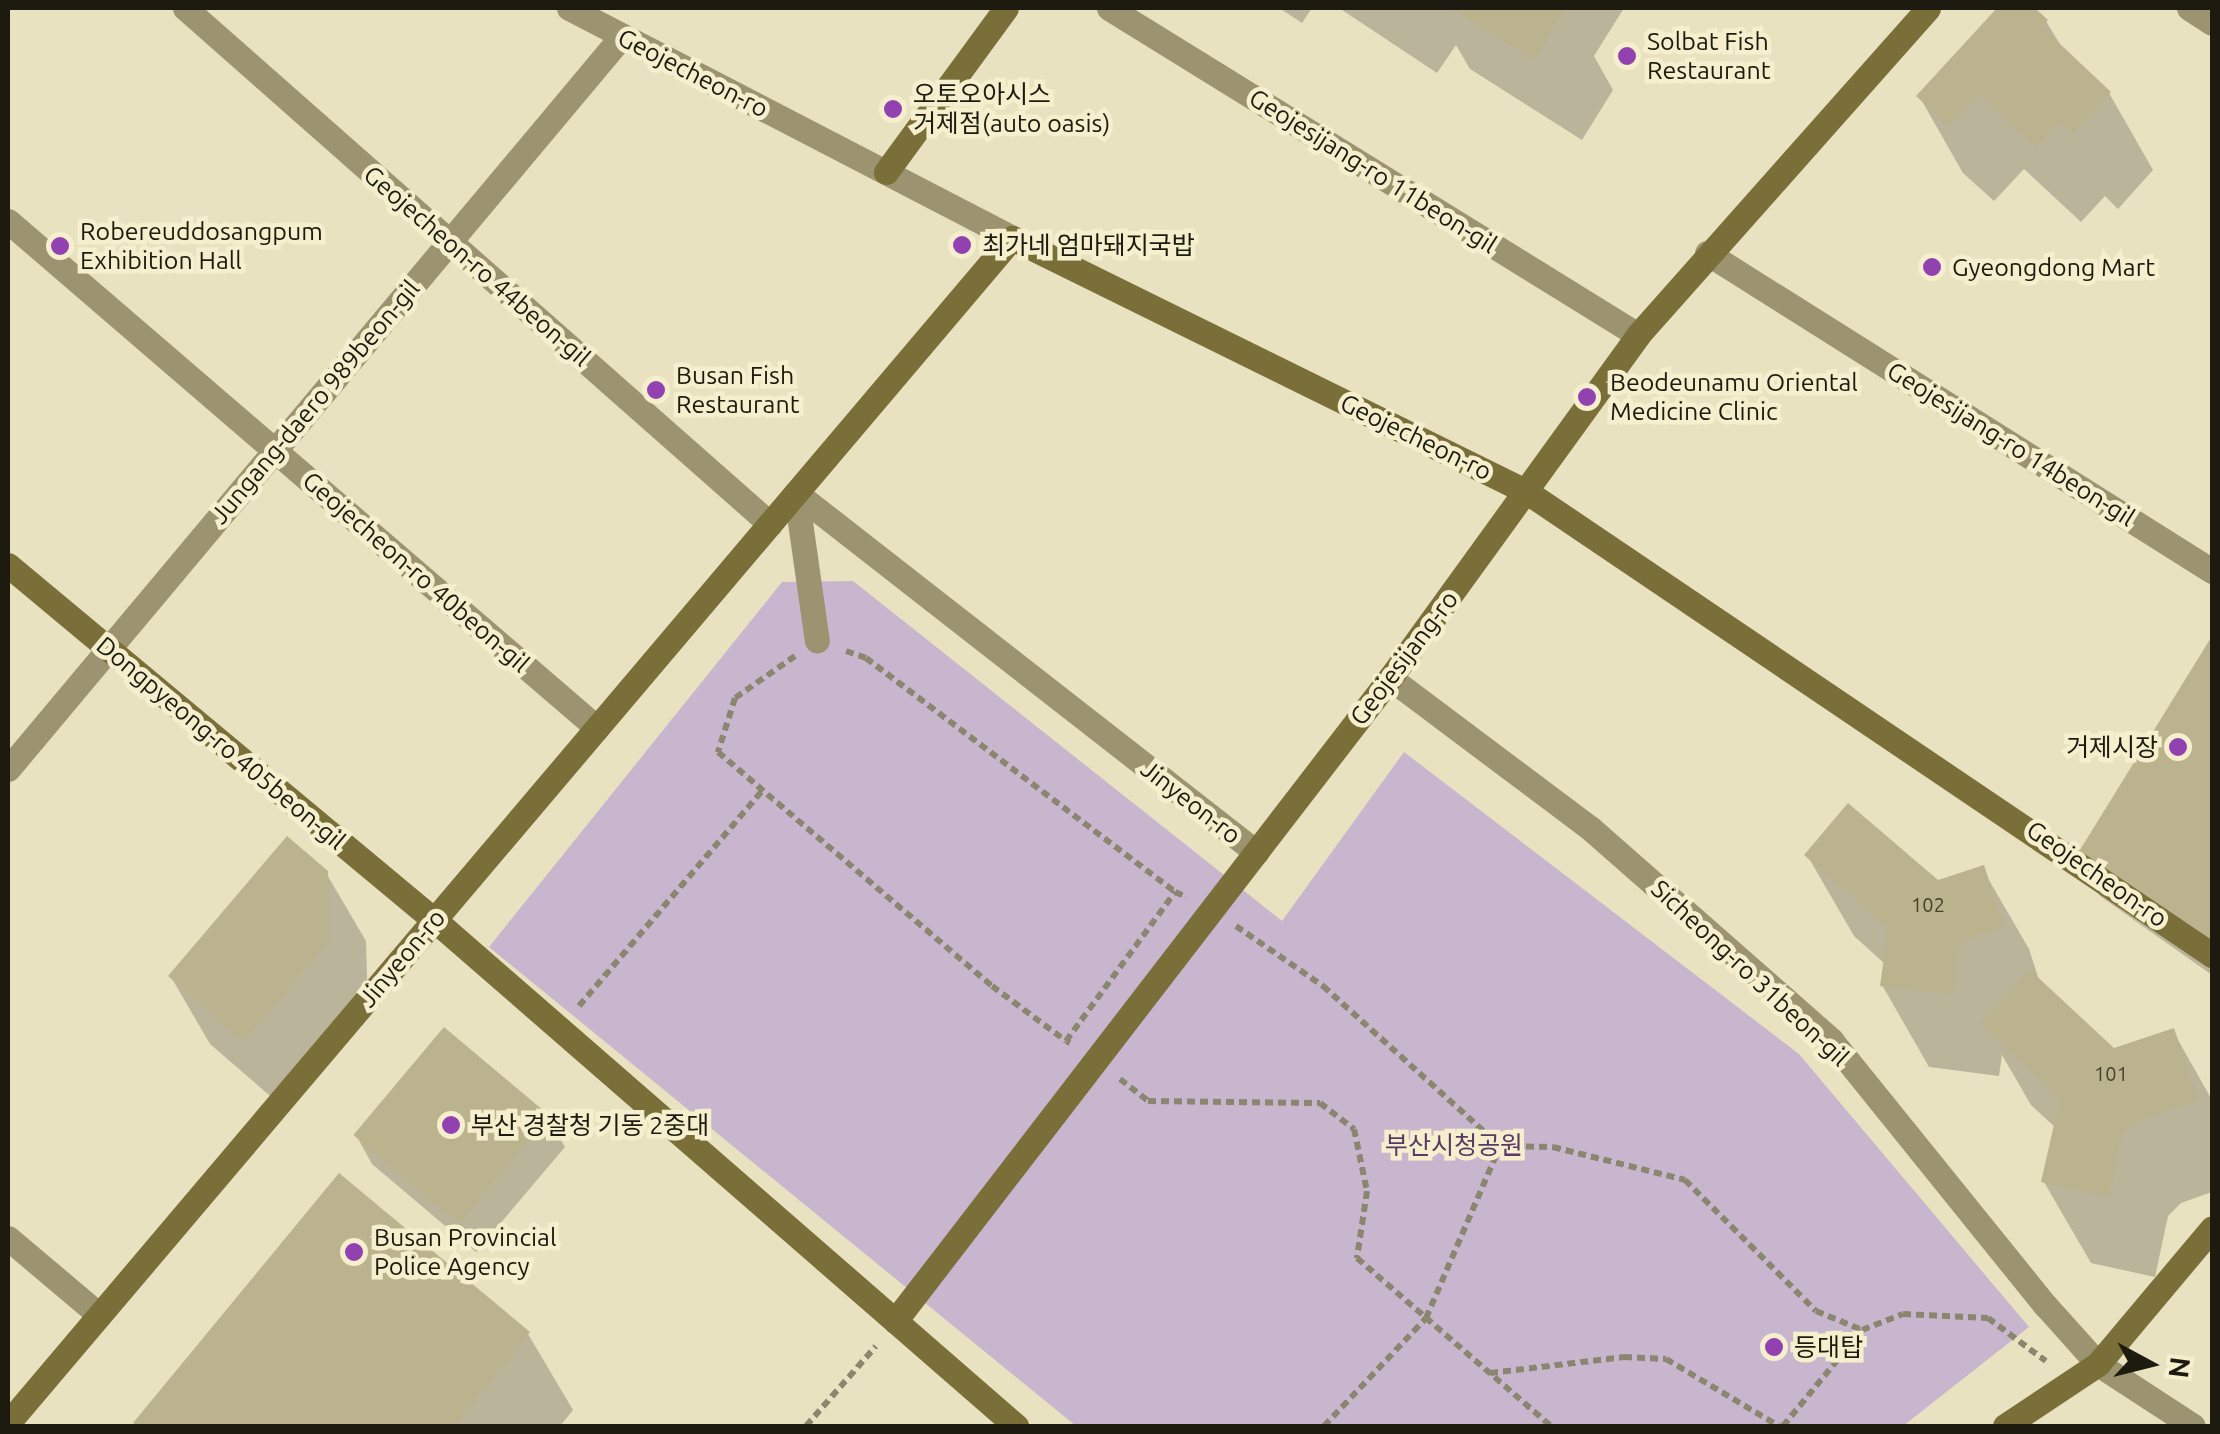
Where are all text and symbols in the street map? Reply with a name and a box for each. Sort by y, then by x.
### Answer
street label: Geojecheon-ro [613,22,773,124]
place label: Solbat Fish Restaurant [1647,27,1770,86]
marker: Solbat Fish Restaurant [1616,45,1638,67]
place label: 오토오아시스 거제점(auto oasis) [913,80,1110,139]
street label: Geojesijang-ro 11beon-gil [1244,82,1502,260]
marker: 오토오아시스 거제점(auto oasis) [882,98,904,120]
street label: Geojecheon-ro 44beon-gil [358,159,596,373]
place label: Robereuddosangpum Exhibition Hall [80,217,323,276]
place label: 최가네 엄마돼지국밥 [982,230,1195,260]
marker: 최가네 엄마돼지국밥 [951,234,973,256]
marker: Robereuddosangpum Exhibition Hall [49,235,71,257]
place label: Gyeongdong Mart [1952,252,2155,282]
marker: Gyeongdong Mart [1921,256,1943,278]
street label: Jungang-daero 989beon-gil [204,274,426,530]
street label: Geojesijang-ro 14beon-gil [1882,355,2140,533]
place label: Busan Fish Restaurant [676,361,799,420]
place label: Beodeunamu Oriental Medicine Clinic [1610,368,1858,427]
marker: Busan Fish Restaurant [645,379,667,401]
marker: Beodeunamu Oriental Medicine Clinic [1574,384,1600,410]
street label: Geojecheon-ro [1335,387,1497,487]
street label: Geojecheon-ro 40beon-gil [297,465,535,679]
street label: Geojesijang-ro [1344,585,1464,731]
street label: Dongpyeong-ro 405beon-gil [91,630,351,856]
place label: 거제시장 [2066,732,2158,762]
marker: 거제시장 [2167,736,2189,758]
street label: Jinyeon-ro [1135,754,1247,850]
street label: Geojecheon-ro [2021,814,2173,934]
street label: Sicheong-ro 31beon-gil [1645,874,1855,1072]
house number: 102 [1911,892,1945,916]
street label: Jinyeon-ro [352,903,452,1013]
house number: 101 [2094,1061,2128,1085]
place label: 부산 경찰청 기동 2중대 [471,1110,709,1140]
marker: 부산 경찰청 기동 2중대 [440,1114,462,1136]
park label: 부산시청공원 [1385,1130,1523,1160]
place label: Busan Provincial Police Agency [374,1223,556,1282]
marker: Busan Provincial Police Agency [343,1241,365,1263]
north arrow [2100,1314,2200,1414]
place label: 등대탑 [1794,1332,1863,1362]
marker: 등대탑 [1763,1336,1785,1358]
text: N [2164,1355,2197,1380]

